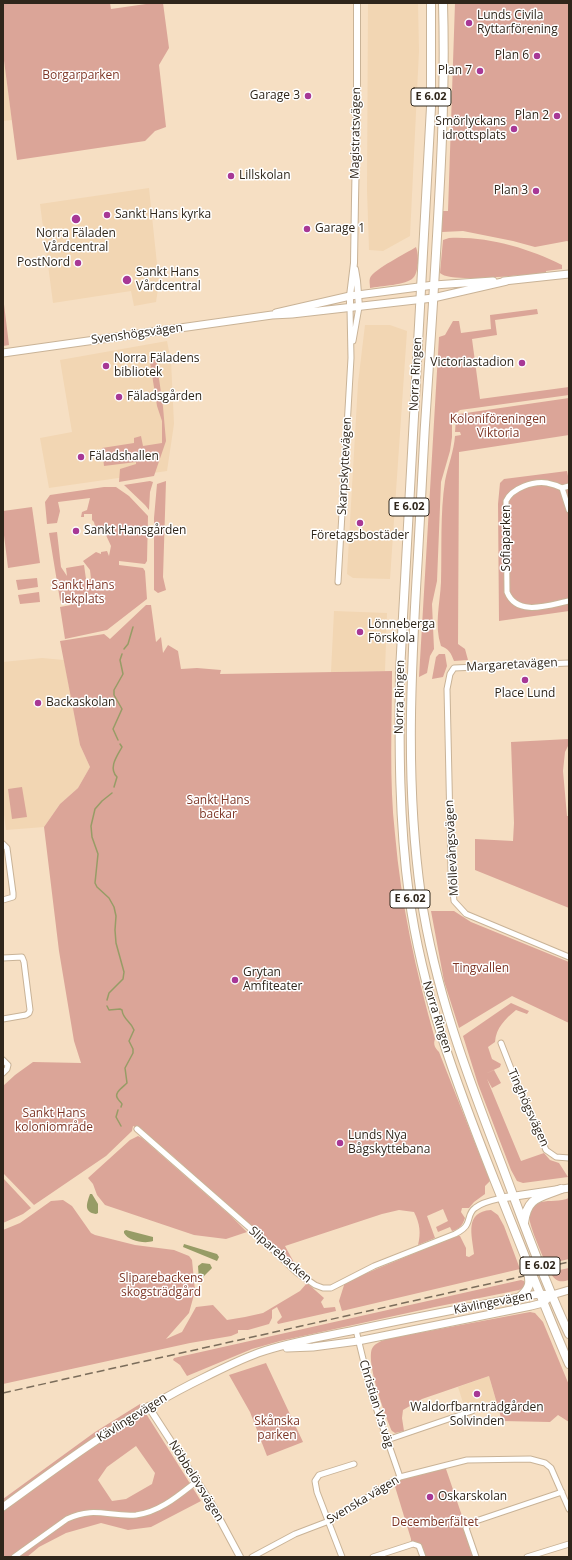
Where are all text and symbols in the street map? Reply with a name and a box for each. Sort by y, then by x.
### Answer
place label: Lunds Civila Ryttarförening [477,9,558,37]
marker: Lunds Civila Ryttarförening [464,18,474,28]
place label: Plan 6 [495,49,529,63]
marker: Plan 6 [532,51,542,61]
place label: Plan 7 [438,64,472,78]
marker: Plan 7 [475,66,485,76]
park label: Borgarparken [42,69,120,83]
street label: Magistratsvägen [348,87,364,179]
road number: E 6.02 [411,88,451,106]
place label: Garage 3 [250,89,300,103]
marker: Garage 3 [303,91,313,101]
place label: Plan 2 [515,109,549,123]
marker: Plan 2 [552,111,562,121]
place label: Smörlyckans idrottsplats [435,115,506,143]
marker: Smörlyckans idrottsplats [509,124,519,134]
place label: Lillskolan [239,169,291,183]
marker: Lillskolan [226,171,236,181]
place label: Plan 3 [494,184,528,198]
marker: Plan 3 [531,186,541,196]
place label: Sankt Hans kyrka [115,208,211,222]
marker: Sankt Hans kyrka [102,210,112,220]
marker: Norra Fäladen Vårdcentral [70,213,82,225]
place label: Garage 1 [315,222,365,236]
marker: Garage 1 [302,224,312,234]
place label: Norra Fäladen Vårdcentral [36,227,116,255]
place label: PostNord [17,256,70,270]
marker: PostNord [73,258,83,268]
place label: Sankt Hans Vårdcentral [136,266,201,294]
marker: Sankt Hans Vårdcentral [121,274,133,286]
street label: Svenshögsvägen [90,320,184,348]
street label: Norra Ringen [407,337,425,411]
place label: Norra Fäladens bibliotek [114,352,200,380]
place label: Victoriastadion [430,356,514,370]
marker: Victoriastadion [517,358,527,368]
marker: Norra Fäladens bibliotek [101,361,111,371]
place label: Fäladsgården [127,390,202,404]
marker: Fäladsgården [114,392,124,402]
park label: Koloniföreningen Viktoria [450,413,546,441]
street label: Skarpskyttevägen [335,416,355,516]
place label: Fäladshallen [89,450,159,464]
marker: Fäladshallen [76,452,86,462]
road number: E 6.02 [389,498,429,516]
street label: Sofiaparken [500,505,514,571]
marker: Företagsbostäder [355,518,365,528]
place label: Sankt Hansgården [84,524,186,538]
marker: Sankt Hansgården [71,526,81,536]
place label: Företagsbostäder [311,529,409,543]
park label: Sankt Hans lekplats [52,579,114,607]
place label: Lönneberga Förskola [368,618,435,646]
marker: Lönneberga Förskola [355,627,365,637]
street label: Margaretavägen [466,655,558,675]
street label: Norra Ringen [392,660,408,734]
marker: Place Lund [520,675,530,685]
place label: Place Lund [495,687,555,701]
place label: Backaskolan [46,696,115,710]
marker: Backaskolan [33,698,43,708]
park label: Sankt Hans backar [187,794,249,822]
street label: Möllevångsvägen [442,800,462,896]
road number: E 6.02 [390,890,430,908]
park label: Tingvallen [453,962,509,976]
place label: Grytan Amfiteater [243,966,302,994]
marker: Grytan Amfiteater [230,975,240,985]
street label: Norra Ringen [419,979,455,1055]
street label: Tinghögsvägen [504,1067,552,1149]
park label: Sankt Hans koloniområde [15,1107,93,1135]
place label: Lunds Nya Bågskyttebana [348,1129,430,1157]
marker: Lunds Nya Bågskyttebana [335,1138,345,1148]
street label: Sliparebacken [246,1224,314,1286]
road number: E 6.02 [520,1257,560,1275]
park label: Sliparebackens skogsträdgård [119,1272,203,1300]
street label: Kävlingevägen [452,1288,534,1318]
street label: Christian V:s väg [356,1358,396,1450]
marker: Waldorfbarnträdgården Solvinden [472,1389,482,1399]
street label: Kävlingevägen [94,1391,170,1445]
place label: Waldorfbarnträdgården Solvinden [410,1401,544,1429]
park label: Skånska parken [254,1415,300,1443]
street label: Nöbbelövsvägen [165,1438,227,1524]
street label: Svenska vägen [324,1473,402,1527]
place label: Oskarskolan [438,1490,507,1504]
marker: Oskarskolan [425,1492,435,1502]
park label: Decemberfältet [391,1516,479,1530]

